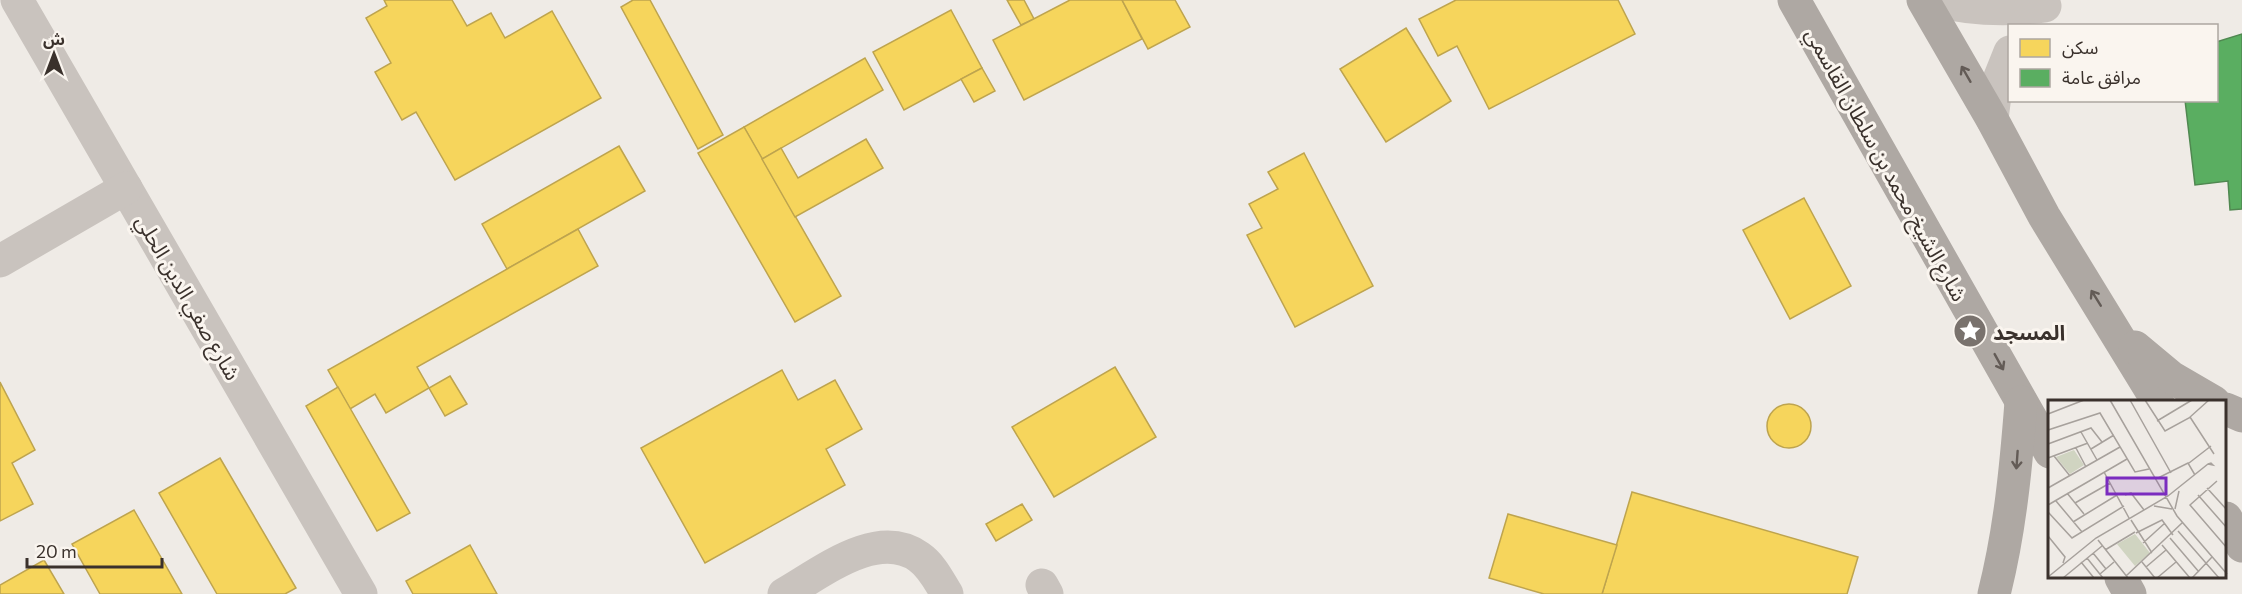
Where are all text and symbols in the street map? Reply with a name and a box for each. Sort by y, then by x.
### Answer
street label: شارع الشيخ محمد بن سلطان القاسمي [1797,23,1973,307]
north arrow [24,24,84,84]
legend [2008,24,2218,102]
text: ش [43,29,65,49]
text: سكن [2062,36,2098,59]
one-way arrow [1960,66,1972,83]
text: مرافق عامة [2062,66,2141,89]
street label: شارع صفي الدين الحلي [127,210,246,387]
one-way arrow [2089,290,2101,307]
place icon: المسجد [1952,313,1988,349]
place label: المسجد [1993,319,2065,344]
one-way arrow [1993,353,2005,370]
inset map [2048,400,2227,579]
one-way arrow [2011,450,2022,470]
scale bar [27,531,162,569]
text: 20 m [36,540,77,562]

